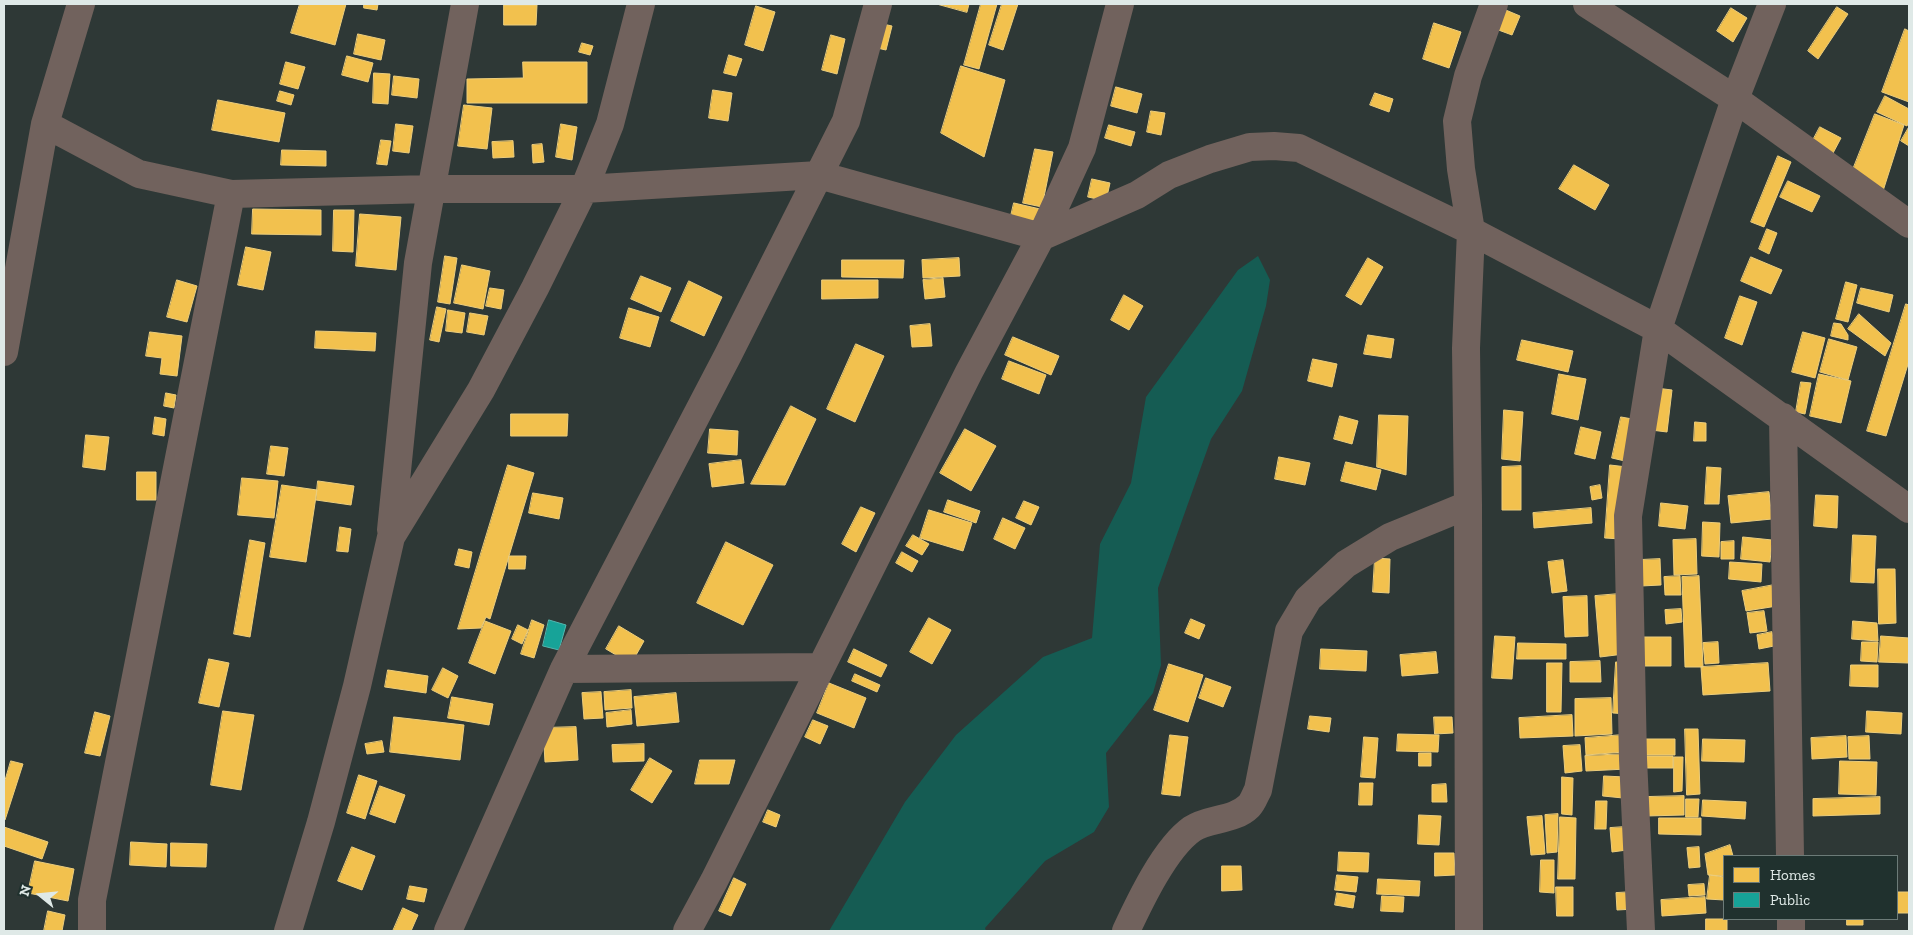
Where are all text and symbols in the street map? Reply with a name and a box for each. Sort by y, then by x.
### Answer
legend [1723,855,1898,920]
text: Homes [1770,866,1815,884]
north arrow [15,870,65,920]
text: N [15,883,35,898]
text: Public [1770,891,1810,909]

